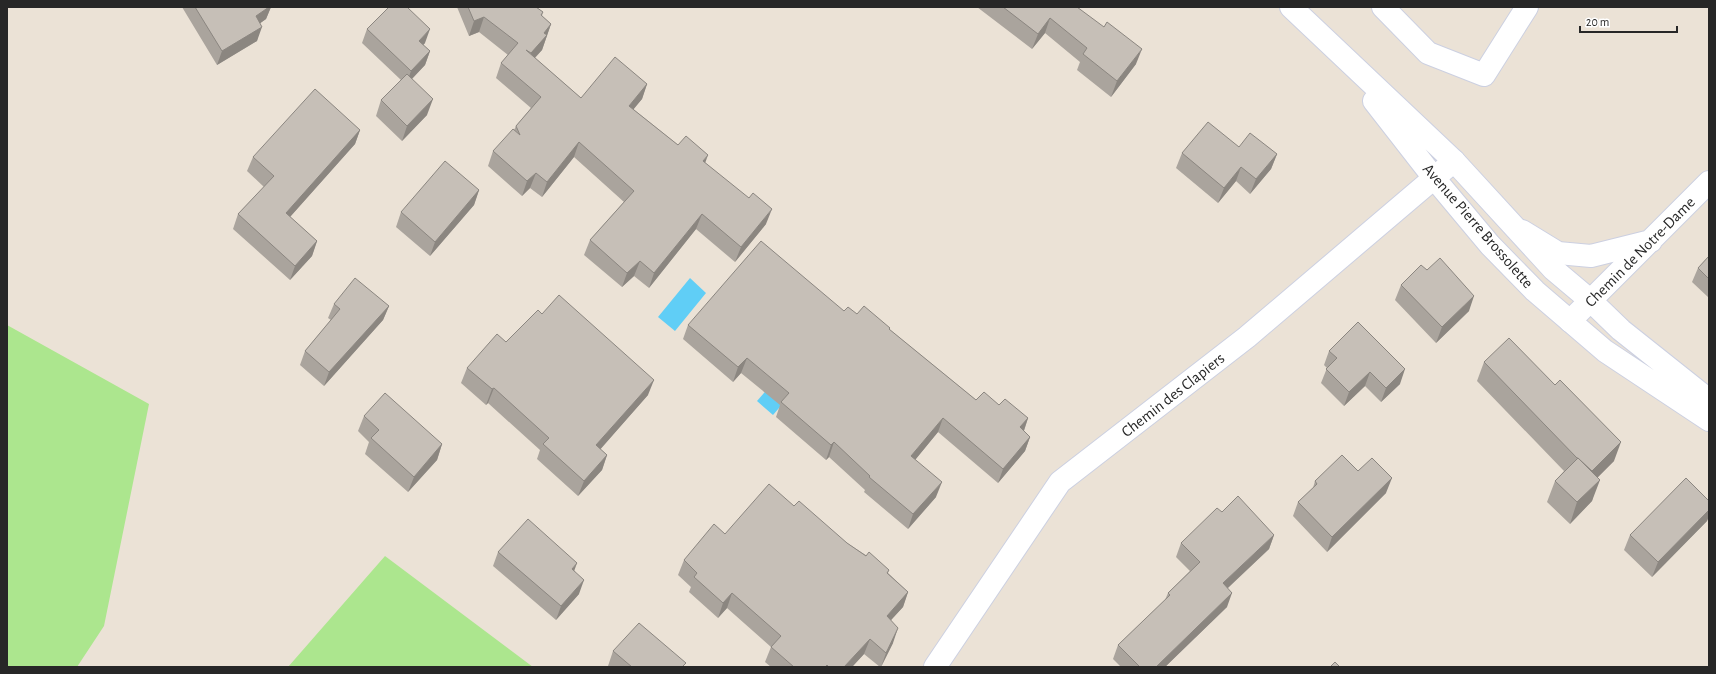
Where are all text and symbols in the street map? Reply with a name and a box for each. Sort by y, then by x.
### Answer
scale bar [1580,8,1677,34]
text: 20 m [1586,16,1609,28]
street label: Avenue Pierre Brossolette [1420,161,1536,291]
street label: Chemin de Notre-Dame [1582,194,1698,310]
street label: Chemin des Clapiers [1118,350,1228,440]

